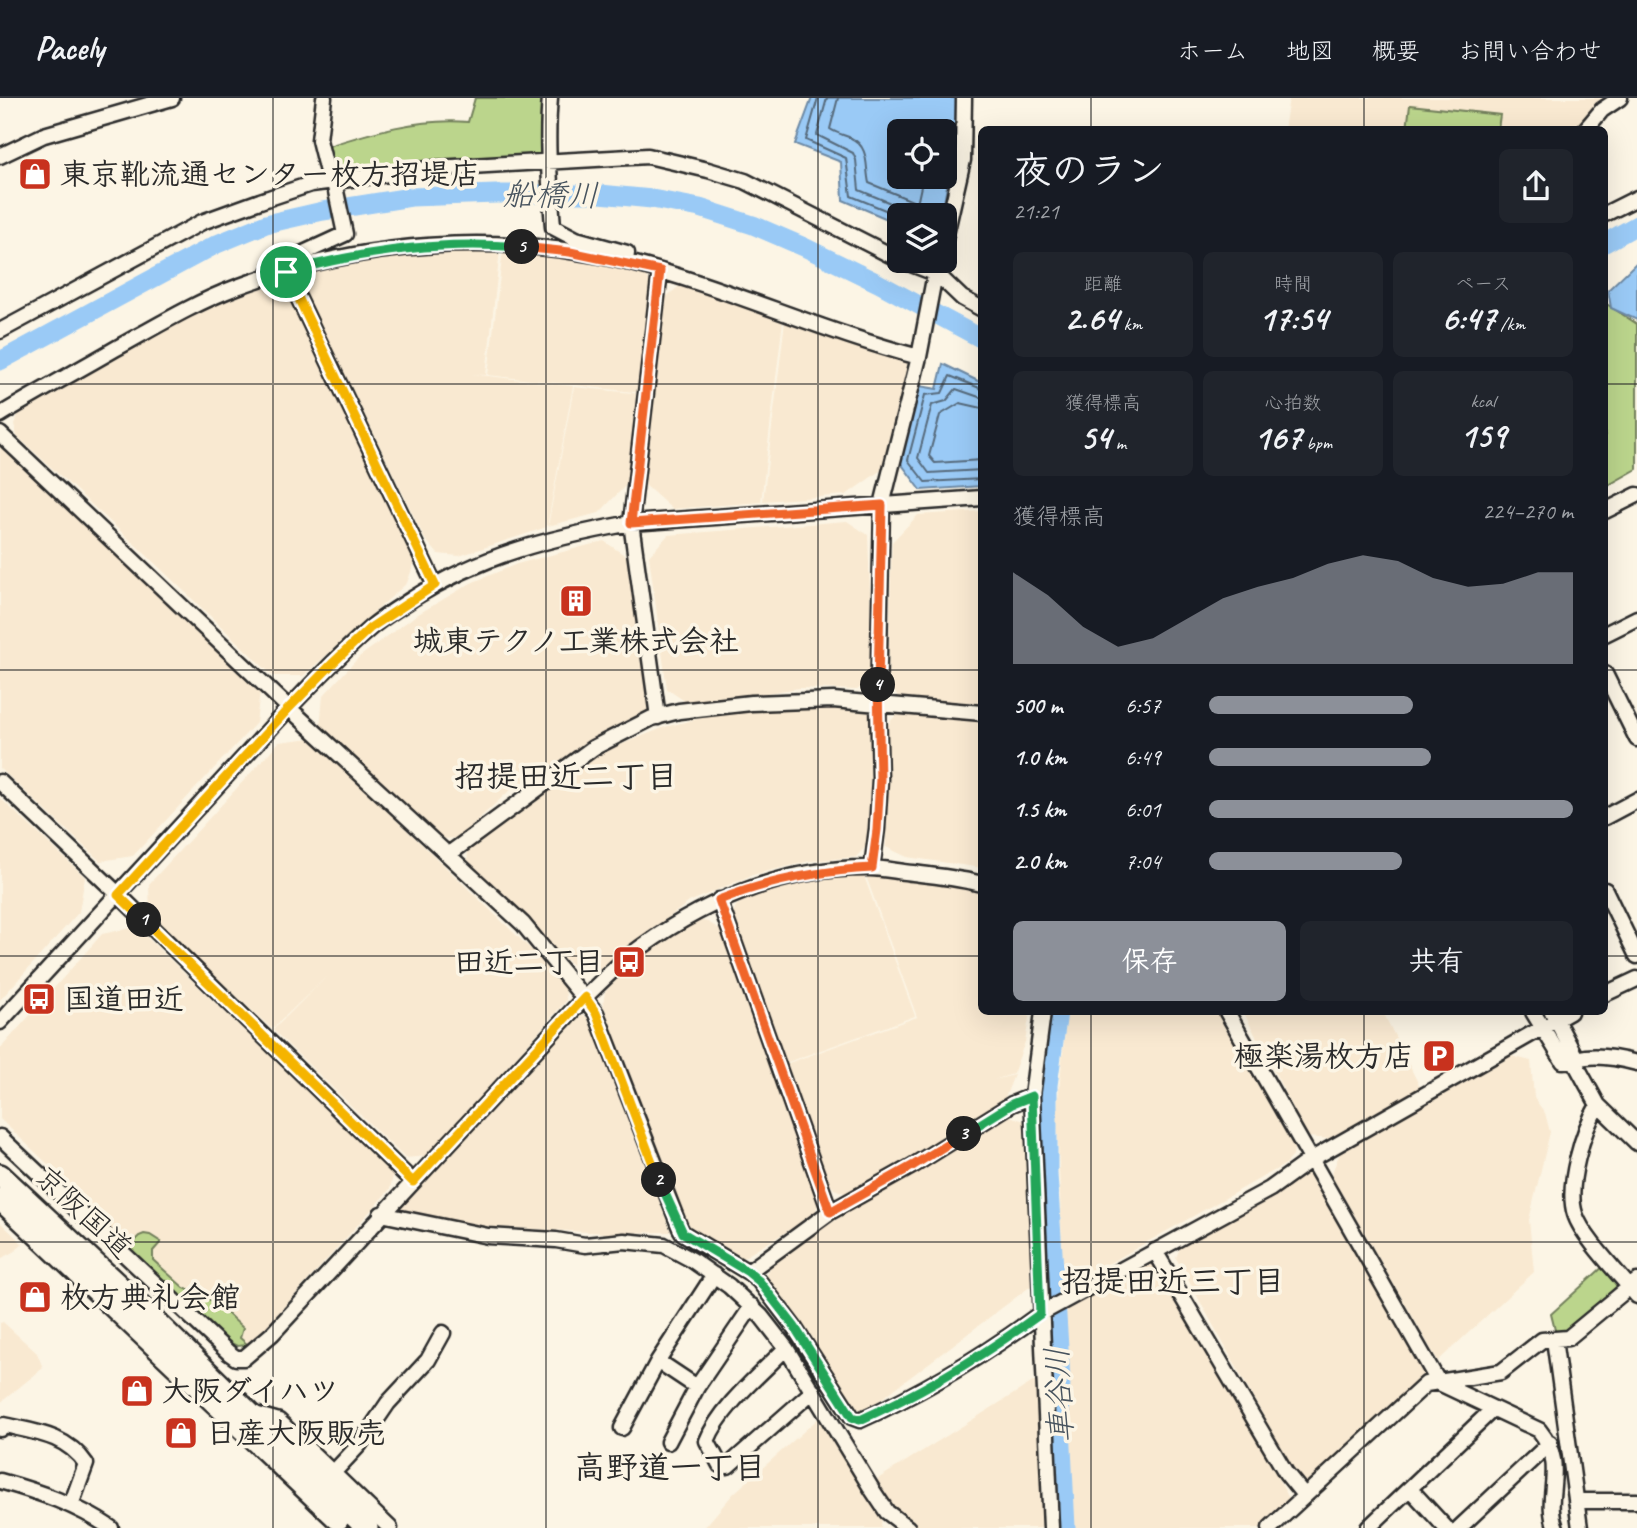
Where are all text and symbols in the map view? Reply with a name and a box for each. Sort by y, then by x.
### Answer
text: Pacely [35,27,104,69]
text: ホーム [1177,36,1248,66]
text: 地図 [1286,36,1334,66]
text: 概要 [1372,36,1420,66]
text: お問い合わせ [1458,36,1602,66]
map controls [887,119,957,273]
button: locate [887,119,957,189]
text: 夜のラン [1013,147,1165,194]
button: share [1499,149,1573,223]
shop icon: 東京靴流通センター枚方招堤店 [16,155,54,193]
place label: 東京靴流通センター枚方招堤店 [60,155,480,193]
water label: 船橋川 [503,174,599,216]
text: 21:21 [1013,197,1059,226]
button: layers [887,203,957,273]
pin: 5 [504,230,540,264]
text: 5 [517,234,526,258]
pin [256,242,316,302]
icon: arrive [267,253,305,291]
text: 距離 [1084,272,1122,296]
text: 時間 [1274,272,1312,296]
text: ペース [1455,272,1511,296]
text: 2.64 [1064,296,1119,341]
text: 17:54 [1258,296,1328,341]
text: 6:47 [1441,296,1496,341]
text: km [1119,312,1142,336]
text: /km [1496,312,1525,336]
text: kcal [1470,389,1496,413]
text: 獲得標高 [1065,391,1141,415]
text: 心拍数 [1264,391,1322,415]
text: 159 [1460,413,1506,458]
text: 54 [1080,415,1111,460]
text: 167 [1254,415,1302,460]
text: m [1111,431,1126,455]
text: bpm [1302,431,1332,455]
text: 224–270 m [1482,497,1573,526]
text: 獲得標高 [1013,502,1105,531]
building icon: 城東テクノ工業株式会社 [557,582,595,620]
place label: 城東テクノ工業株式会社 [413,622,739,660]
pin: 4 [860,668,896,702]
text: 4 [873,672,882,696]
text: 500 m [1013,691,1062,720]
text: 6:57 [1125,691,1161,720]
text: 1.0 km [1013,743,1067,772]
text: 6:49 [1125,743,1161,772]
district label: 招提田近二丁目 [454,756,678,797]
text: 1.5 km [1013,795,1066,824]
text: 6:01 [1125,795,1161,824]
text: 2.0 km [1013,847,1067,876]
text: 7:04 [1125,847,1161,876]
pin: 1 [127,902,162,938]
text: 1 [139,907,148,931]
button: 保存 [1013,921,1286,1001]
button: 共有 [1300,921,1573,1001]
place label: 田近二丁目 [454,943,604,981]
bus stop icon: 田近二丁目 [610,943,648,981]
bus stop icon: 国道田近 [20,980,58,1018]
place label: 国道田近 [64,980,184,1018]
place label: 極楽湯枚方店 [1234,1037,1414,1075]
parking icon: 極楽湯枚方店 [1420,1037,1458,1075]
pin: 3 [946,1116,982,1152]
text: 3 [959,1121,968,1145]
street label: 京阪国道 [27,1157,141,1267]
pin: 2 [642,1162,676,1198]
text: 2 [654,1167,663,1191]
district label: 招提田近三丁目 [1061,1261,1285,1302]
shop icon: 枚方典礼会館 [16,1278,54,1316]
place label: 枚方典礼会館 [60,1278,240,1316]
water label: 車谷川 [1036,1346,1082,1444]
shop icon: 大阪ダイハツ [118,1372,156,1410]
place label: 大阪ダイハツ [162,1372,339,1410]
shop icon: 日産大阪販売 [162,1414,200,1452]
place label: 日産大阪販売 [206,1414,386,1452]
district label: 高野道一丁目 [574,1447,766,1488]

